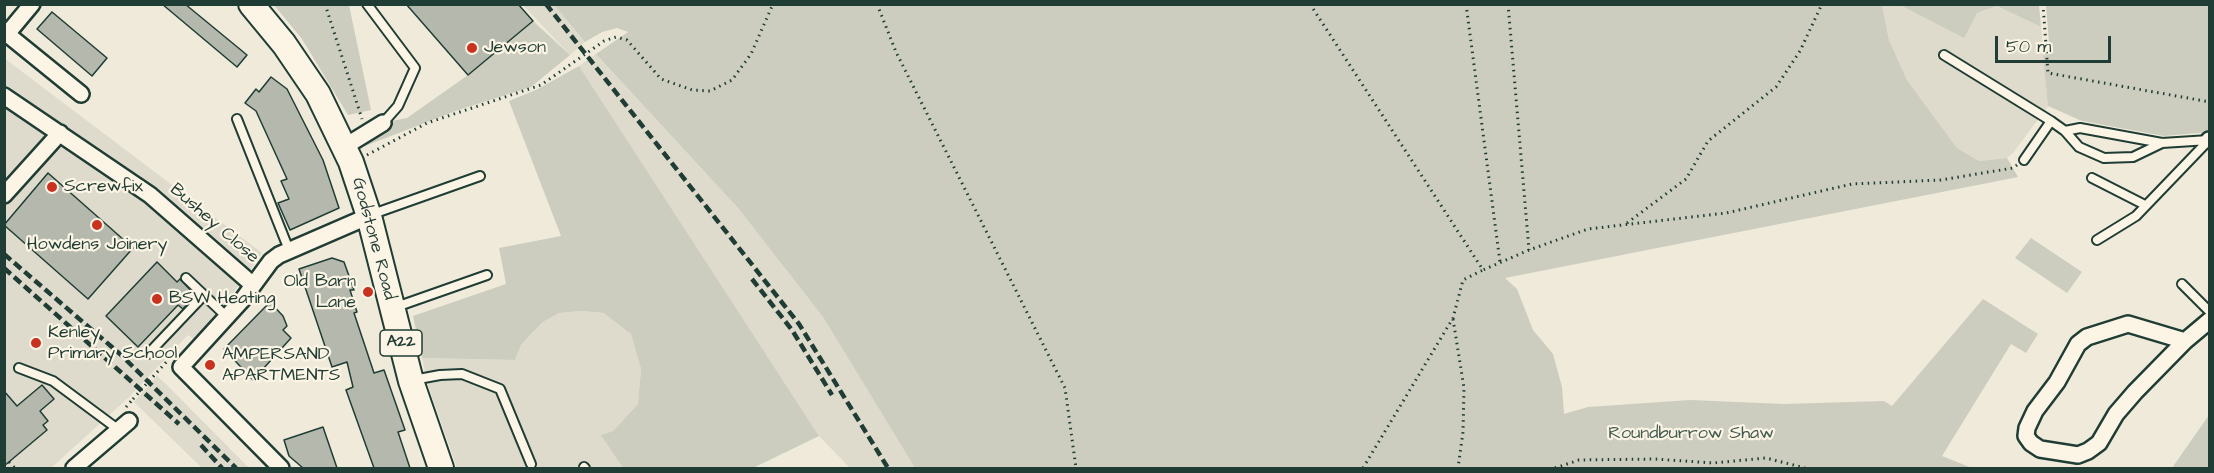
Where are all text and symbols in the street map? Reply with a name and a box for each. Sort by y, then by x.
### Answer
scale bar [1998,24,2114,62]
text: 50 m [2006,34,2051,59]
place label: Jewson [484,37,546,59]
marker: Jewson [465,41,479,55]
place label: Screwfix [64,176,143,198]
street label: Godstone Road [346,176,400,302]
street label: Bushey Close [165,179,263,269]
marker: Screwfix [45,180,59,194]
marker: Howdens Joinery [90,218,104,232]
place label: Howdens Joinery [27,234,167,256]
place label: Old Barn Lane [284,271,356,314]
marker: Old Barn Lane [361,285,375,299]
place label: BSW Heating [169,288,276,310]
marker: BSW Heating [150,292,164,306]
place label: Kenley Primary School [48,322,177,364]
road number: A22 [380,330,422,356]
marker: Kenley Primary School [29,336,43,350]
place label: AMPERSAND APARTMENTS [222,344,340,386]
marker: AMPERSAND APARTMENTS [203,358,217,372]
park label: Roundburrow Shaw [1608,423,1774,445]

